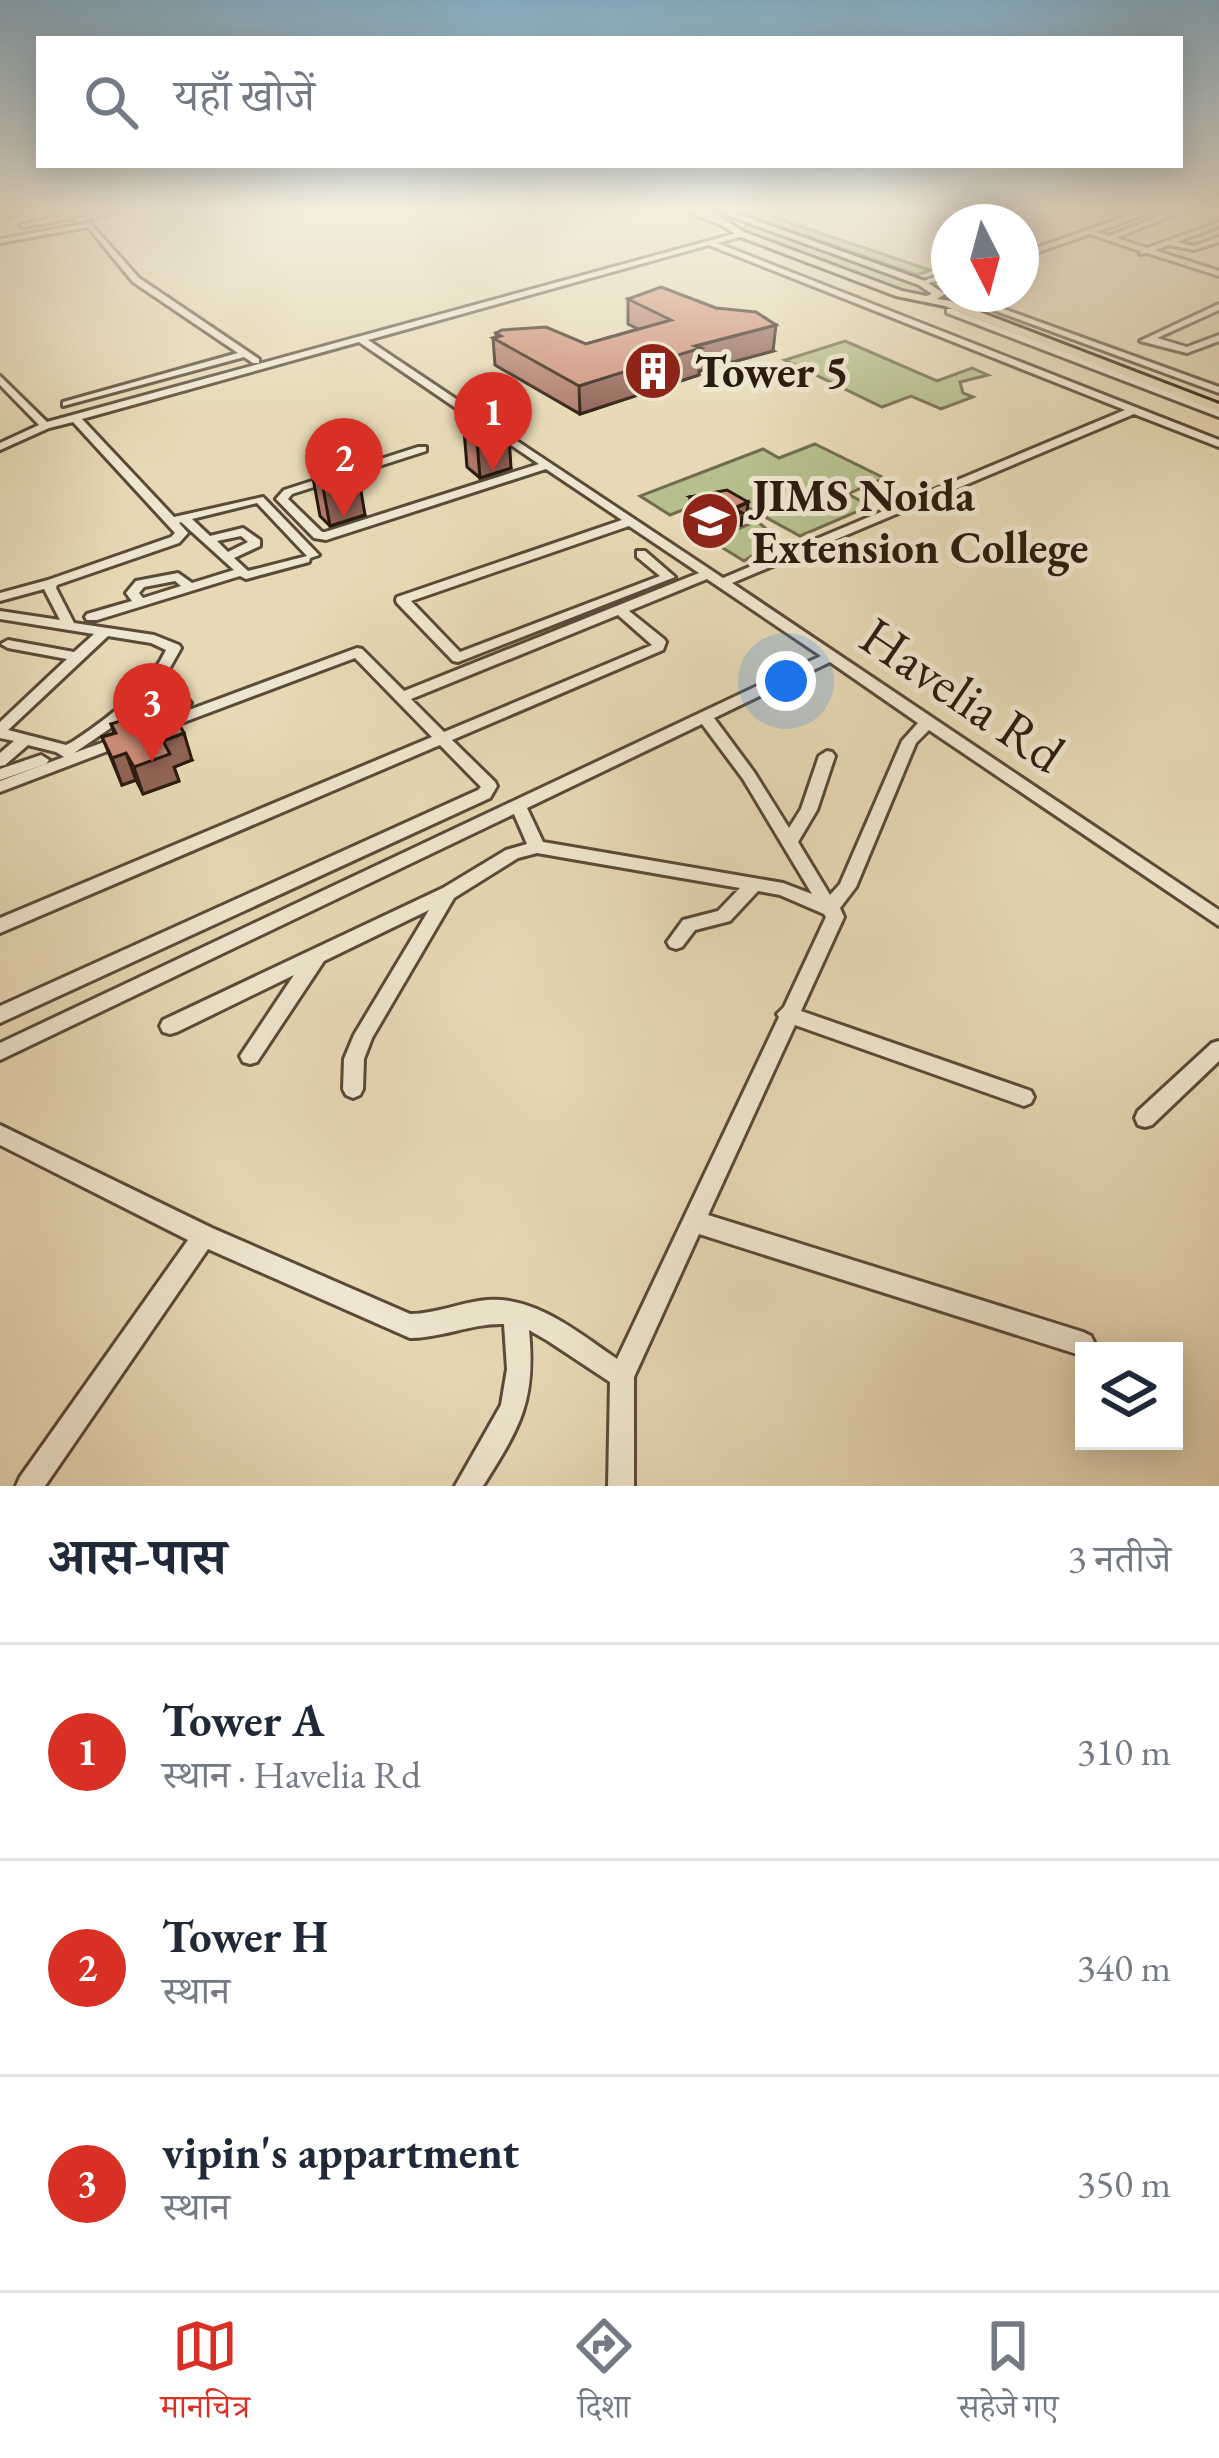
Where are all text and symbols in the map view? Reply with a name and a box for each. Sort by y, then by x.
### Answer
search box [36,36,1183,168]
text: यहाँ खोजें [174,66,315,124]
icon: search [78,69,144,135]
north arrow [931,204,1039,312]
building icon: Tower 5 [622,340,684,402]
place label: Tower 5 [695,342,849,400]
pin: 1 [454,372,532,471]
pin: 2 [305,418,383,517]
place label: JIMS Noida Extension College [748,466,1088,577]
school or university icon: JIMS Noida Extension College [679,490,741,552]
street label: Havelia Rd [847,600,1079,788]
your location [756,651,816,711]
pin: 3 [113,663,191,762]
map controls [1075,1342,1183,1450]
button: layers [1075,1342,1183,1450]
text: आस-पास [48,1523,226,1589]
text: 3 नतीजे [1068,1533,1171,1584]
text: Tower A [162,1691,324,1749]
text: 1 [77,1726,97,1777]
text: 310 m [1077,1726,1171,1777]
text: स्थान · Havelia Rd [162,1749,421,1800]
text: Tower H [162,1907,328,1965]
text: 2 [77,1942,97,1993]
text: 340 m [1077,1942,1171,1993]
text: स्थान [162,1965,230,2016]
text: vipin's appartment [162,2123,519,2181]
text: 3 [77,2158,97,2209]
text: 350 m [1077,2158,1171,2209]
text: स्थान [162,2181,230,2232]
tab: मानचित्र [161,2313,250,2439]
tab: दिशा [571,2313,637,2439]
tab: सहेजे गए [958,2313,1058,2439]

